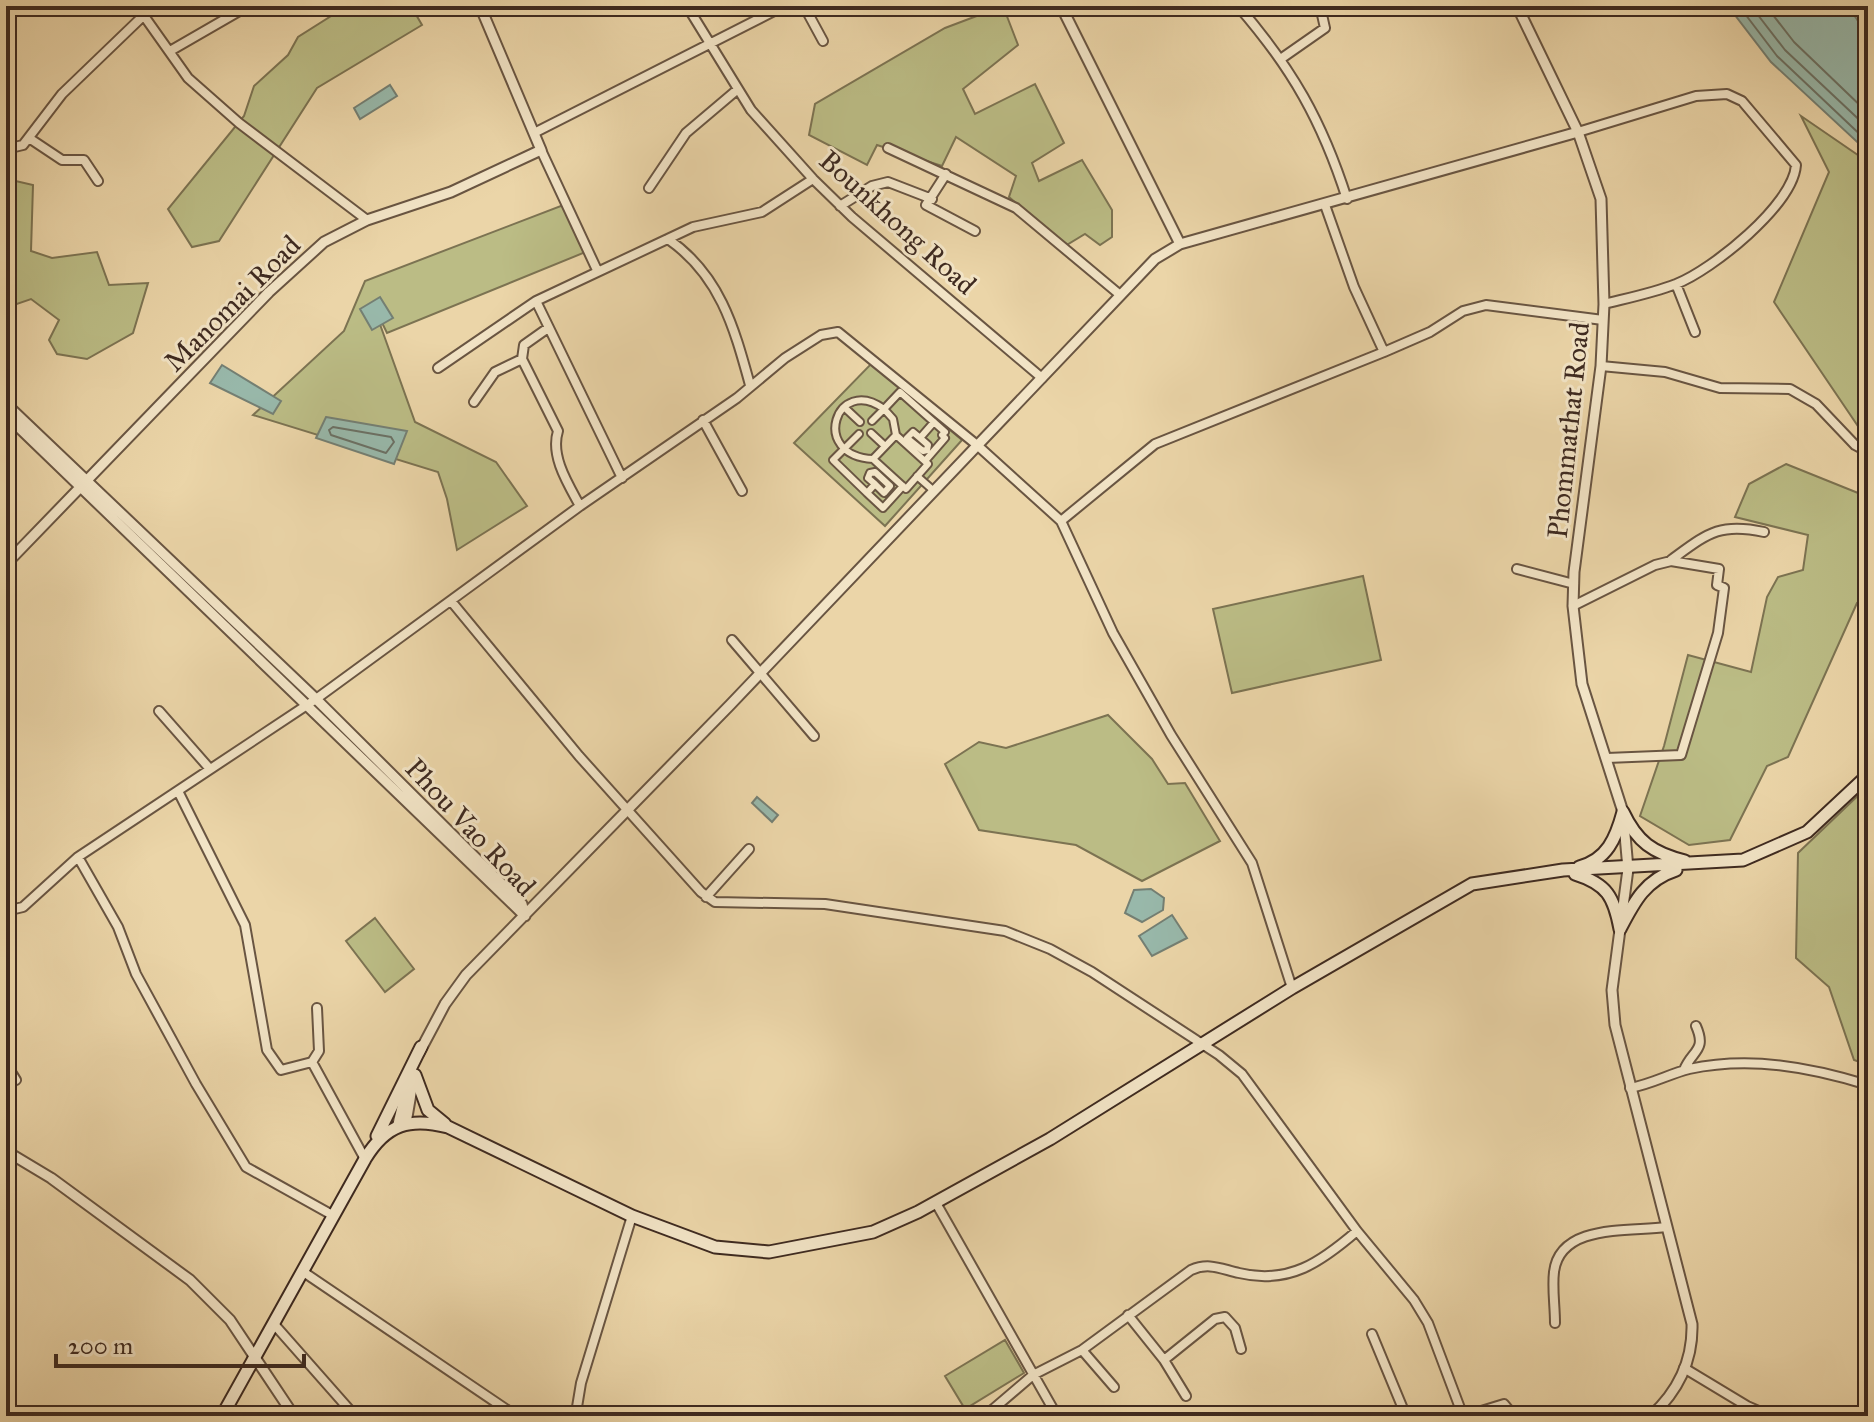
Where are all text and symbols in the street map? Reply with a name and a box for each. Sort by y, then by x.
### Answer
street label: Bounkhong Road [812,143,984,302]
street label: Manomai Road [157,228,308,379]
street label: Phommathat Road [1540,320,1597,540]
street label: Phou Vao Road [398,751,543,904]
scale bar [56,1318,304,1368]
text: 200 m [68,1331,133,1361]

